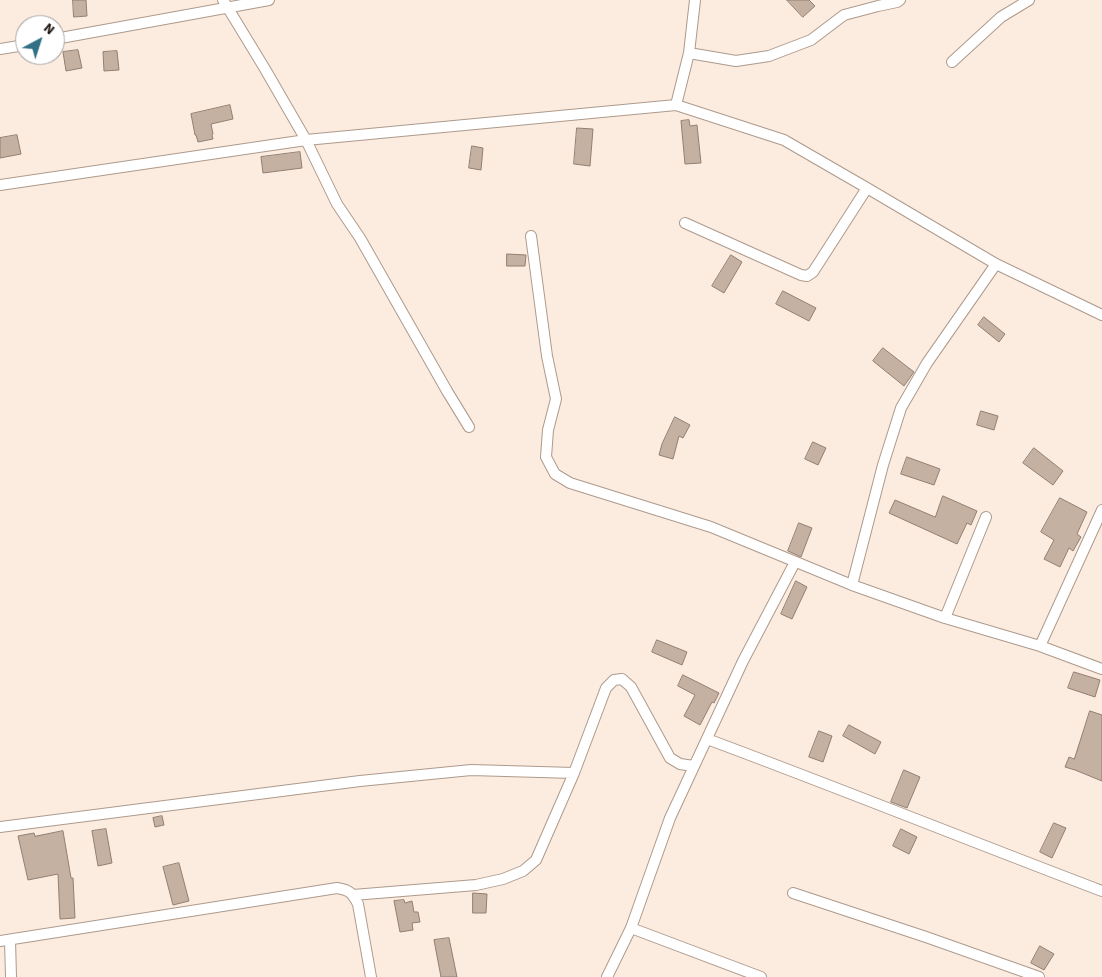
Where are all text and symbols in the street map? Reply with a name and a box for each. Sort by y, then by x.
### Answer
north arrow [15,15,65,65]
text: N [39,19,59,40]

